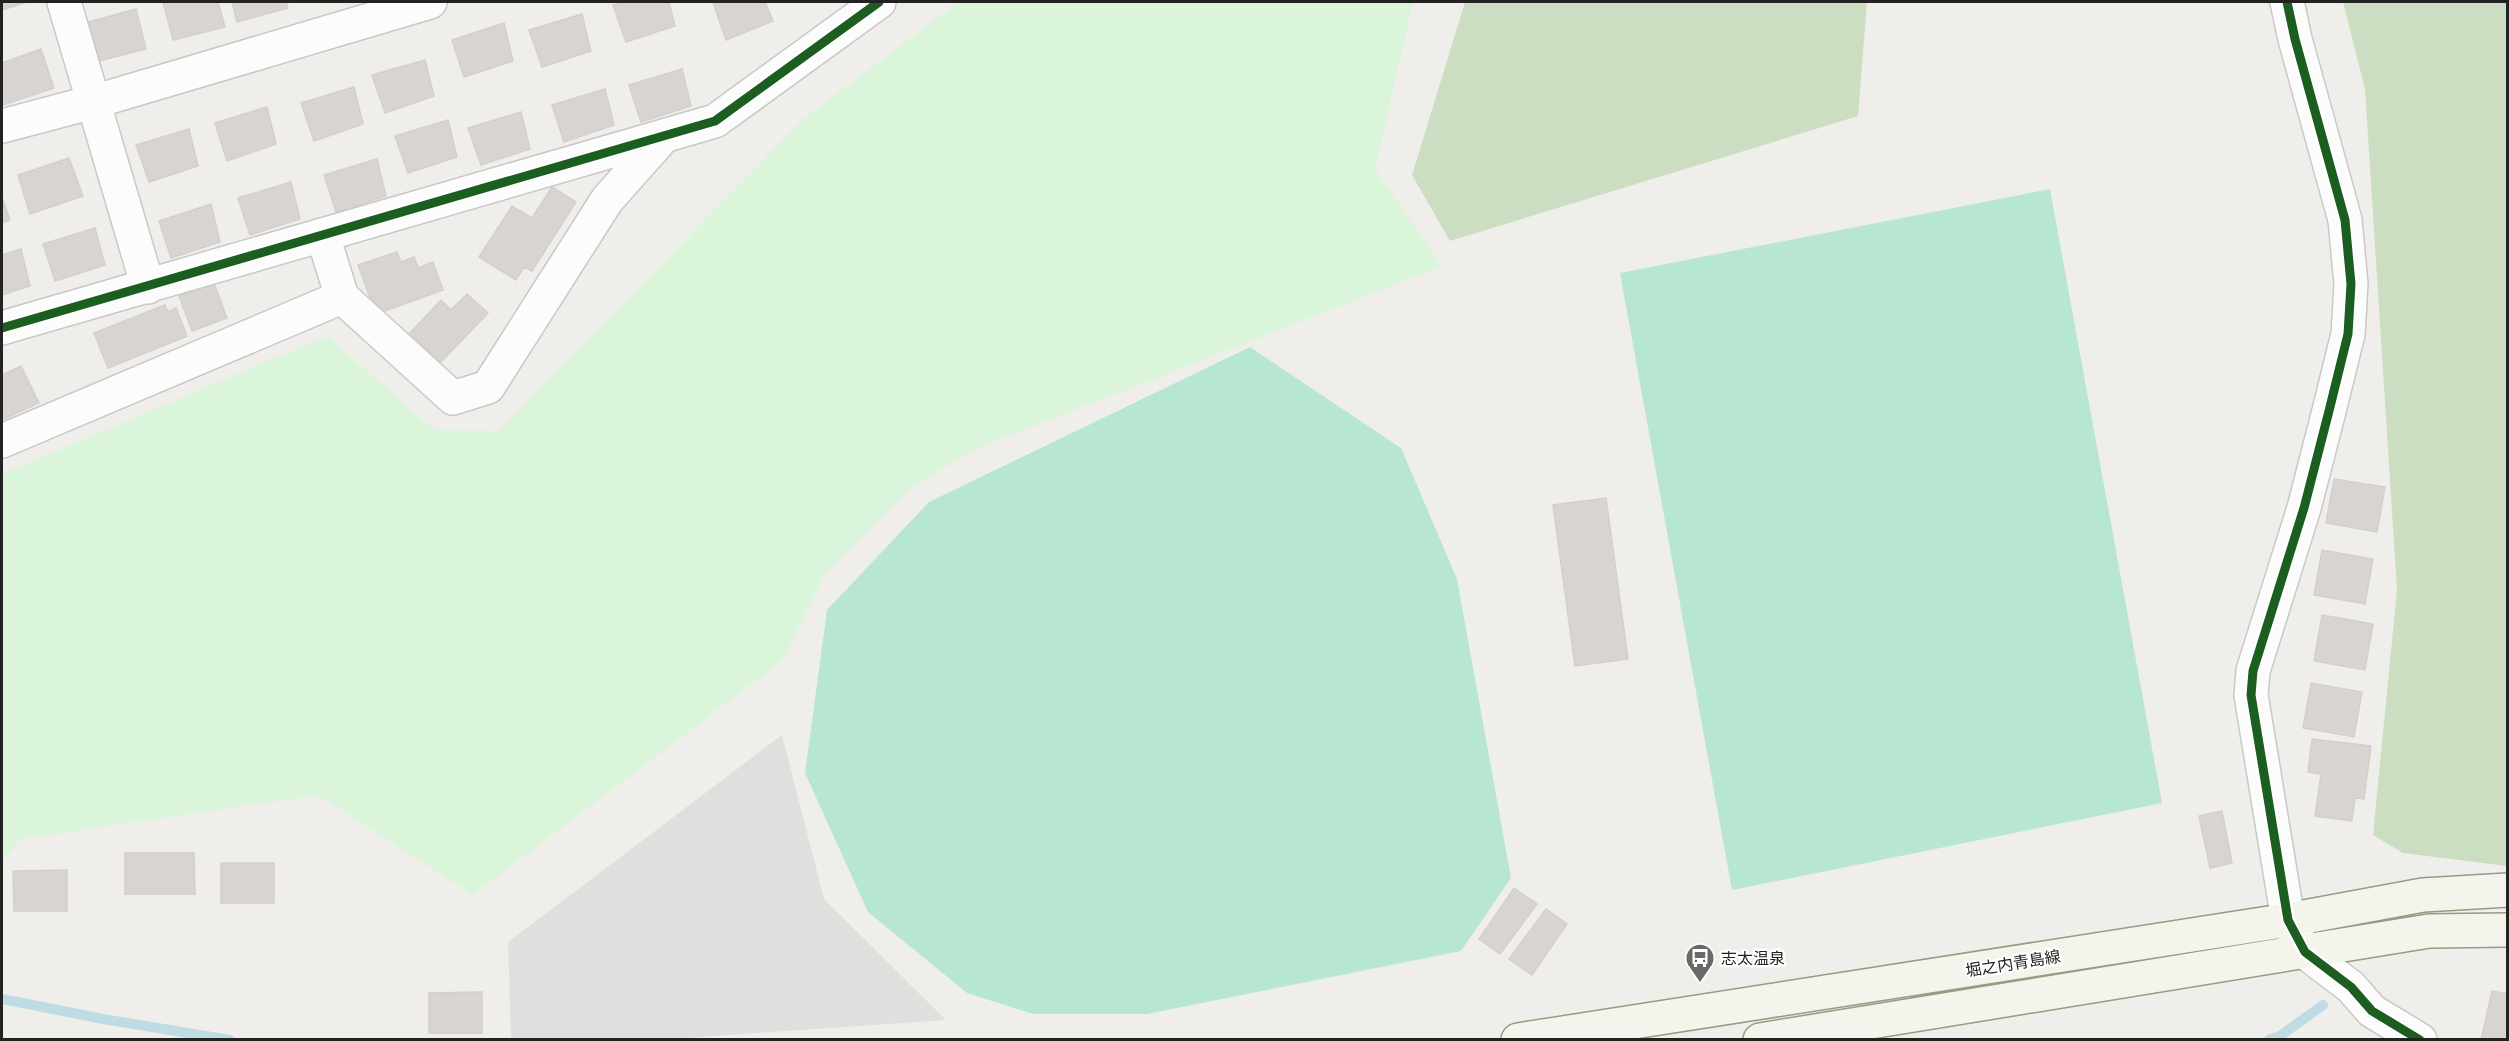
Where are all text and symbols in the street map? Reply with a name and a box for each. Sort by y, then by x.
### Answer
bus stop icon: 志太温泉 [1684,942,1716,984]
street label: 堀之内青島線 [1964,946,2062,980]
place label: 志太温泉 [1721,948,1785,968]

